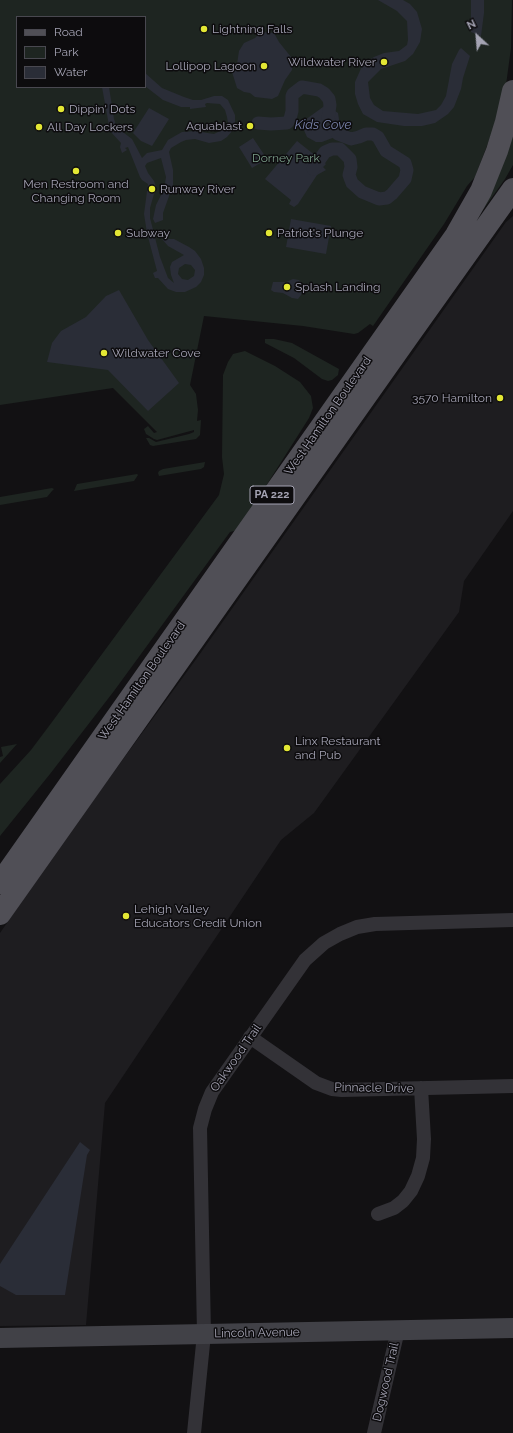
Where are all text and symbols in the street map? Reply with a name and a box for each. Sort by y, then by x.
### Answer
legend [16,16,146,88]
north arrow [457,16,497,56]
text: N [465,17,478,32]
place label: Lightning Falls [212,22,292,36]
marker: Lightning Falls [199,24,209,34]
text: Road [54,25,83,39]
text: Park [54,45,79,59]
place label: Wildwater River [288,55,376,69]
marker: Wildwater River [379,57,389,67]
place label: Lollipop Lagoon [166,59,256,73]
marker: Lollipop Lagoon [259,61,269,71]
text: Water [54,65,88,79]
place label: Dippin' Dots [69,102,135,116]
marker: Dippin' Dots [56,104,66,114]
water label: Kids Cove [295,117,351,133]
place label: Aquablast [186,119,242,133]
place label: All Day Lockers [47,120,133,134]
marker: Aquablast [245,121,255,131]
marker: All Day Lockers [34,122,44,132]
park label: Dorney Park [252,151,320,165]
marker: Men Restroom and Changing Room [71,166,81,176]
place label: Men Restroom and Changing Room [23,177,129,205]
place label: Runway River [160,182,235,196]
marker: Runway River [147,184,157,194]
place label: Subway [126,226,170,240]
place label: Patriot's Plunge [277,226,363,240]
marker: Subway [113,228,123,238]
marker: Patriot's Plunge [264,228,274,238]
place label: Splash Landing [295,280,380,294]
marker: Splash Landing [282,282,292,292]
place label: Wildwater Cove [112,346,201,360]
marker: Wildwater Cove [99,348,109,358]
street label: West Hamilton Boulevard [281,354,375,478]
place label: 3570 Hamilton [412,391,492,405]
marker: 3570 Hamilton [495,393,505,403]
road number: PA 222 [250,486,294,504]
street label: West Hamilton Boulevard [95,619,189,743]
place label: Linx Restaurant and Pub [295,734,381,762]
marker: Linx Restaurant and Pub [282,743,292,753]
place label: Lehigh Valley Educators Credit Union [134,902,262,930]
marker: Lehigh Valley Educators Credit Union [121,911,131,921]
street label: Oakwood Trail [207,1021,265,1095]
street label: Pinnacle Drive [334,1080,414,1096]
street label: Lincoln Avenue [214,1325,300,1341]
street label: Dogwood Trail [370,1341,402,1423]

